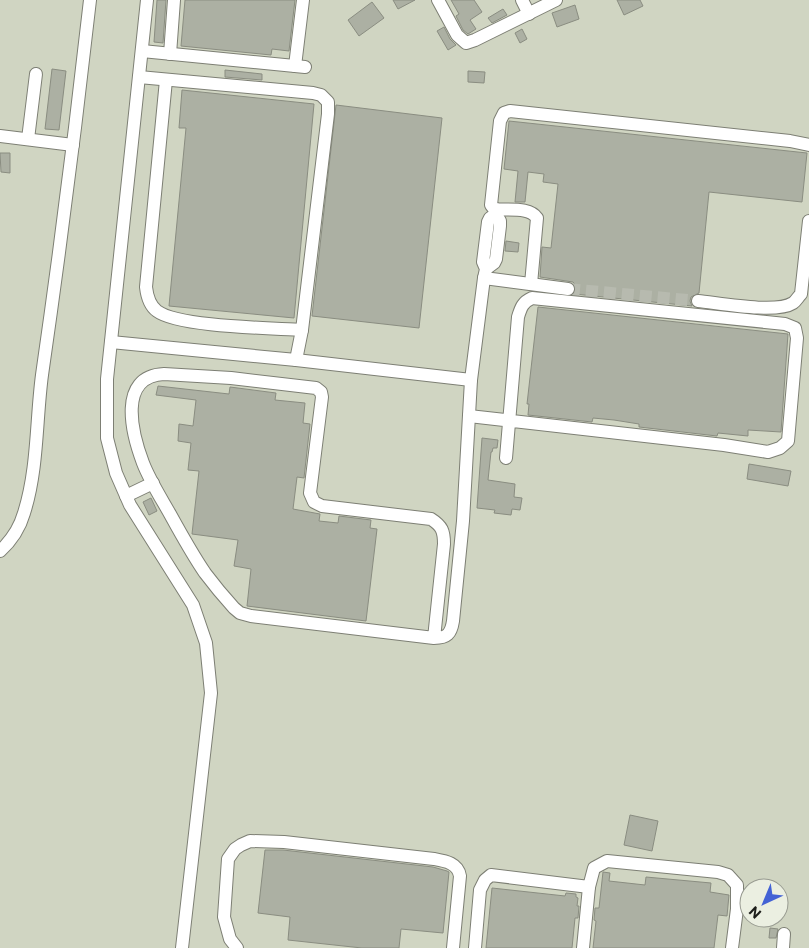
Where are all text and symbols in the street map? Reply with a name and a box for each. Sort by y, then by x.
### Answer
north arrow [739,878,789,928]
text: N [745,903,764,922]

